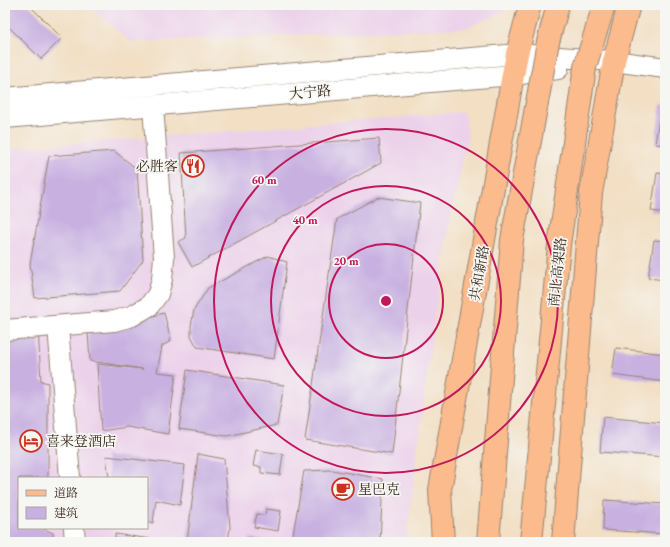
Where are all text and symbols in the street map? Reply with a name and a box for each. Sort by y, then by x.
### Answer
street label: 大宁路 [288,81,332,103]
restaurant icon: 必胜客 [180,153,206,179]
place label: 必胜客 [136,157,178,175]
text: 60 m [251,172,277,188]
text: 40 m [292,212,318,228]
street label: 南北高架路 [544,236,570,308]
street label: 共和新路 [465,244,493,302]
text: 20 m [333,253,359,269]
centre of rings [379,294,393,308]
hotel icon: 喜来登酒店 [18,428,44,454]
place label: 喜来登酒店 [46,432,116,450]
cafe icon: 星巴克 [330,476,356,502]
legend [18,477,148,529]
place label: 星巴克 [358,480,400,498]
text: 道路 [54,485,78,501]
text: 建筑 [54,505,78,521]

